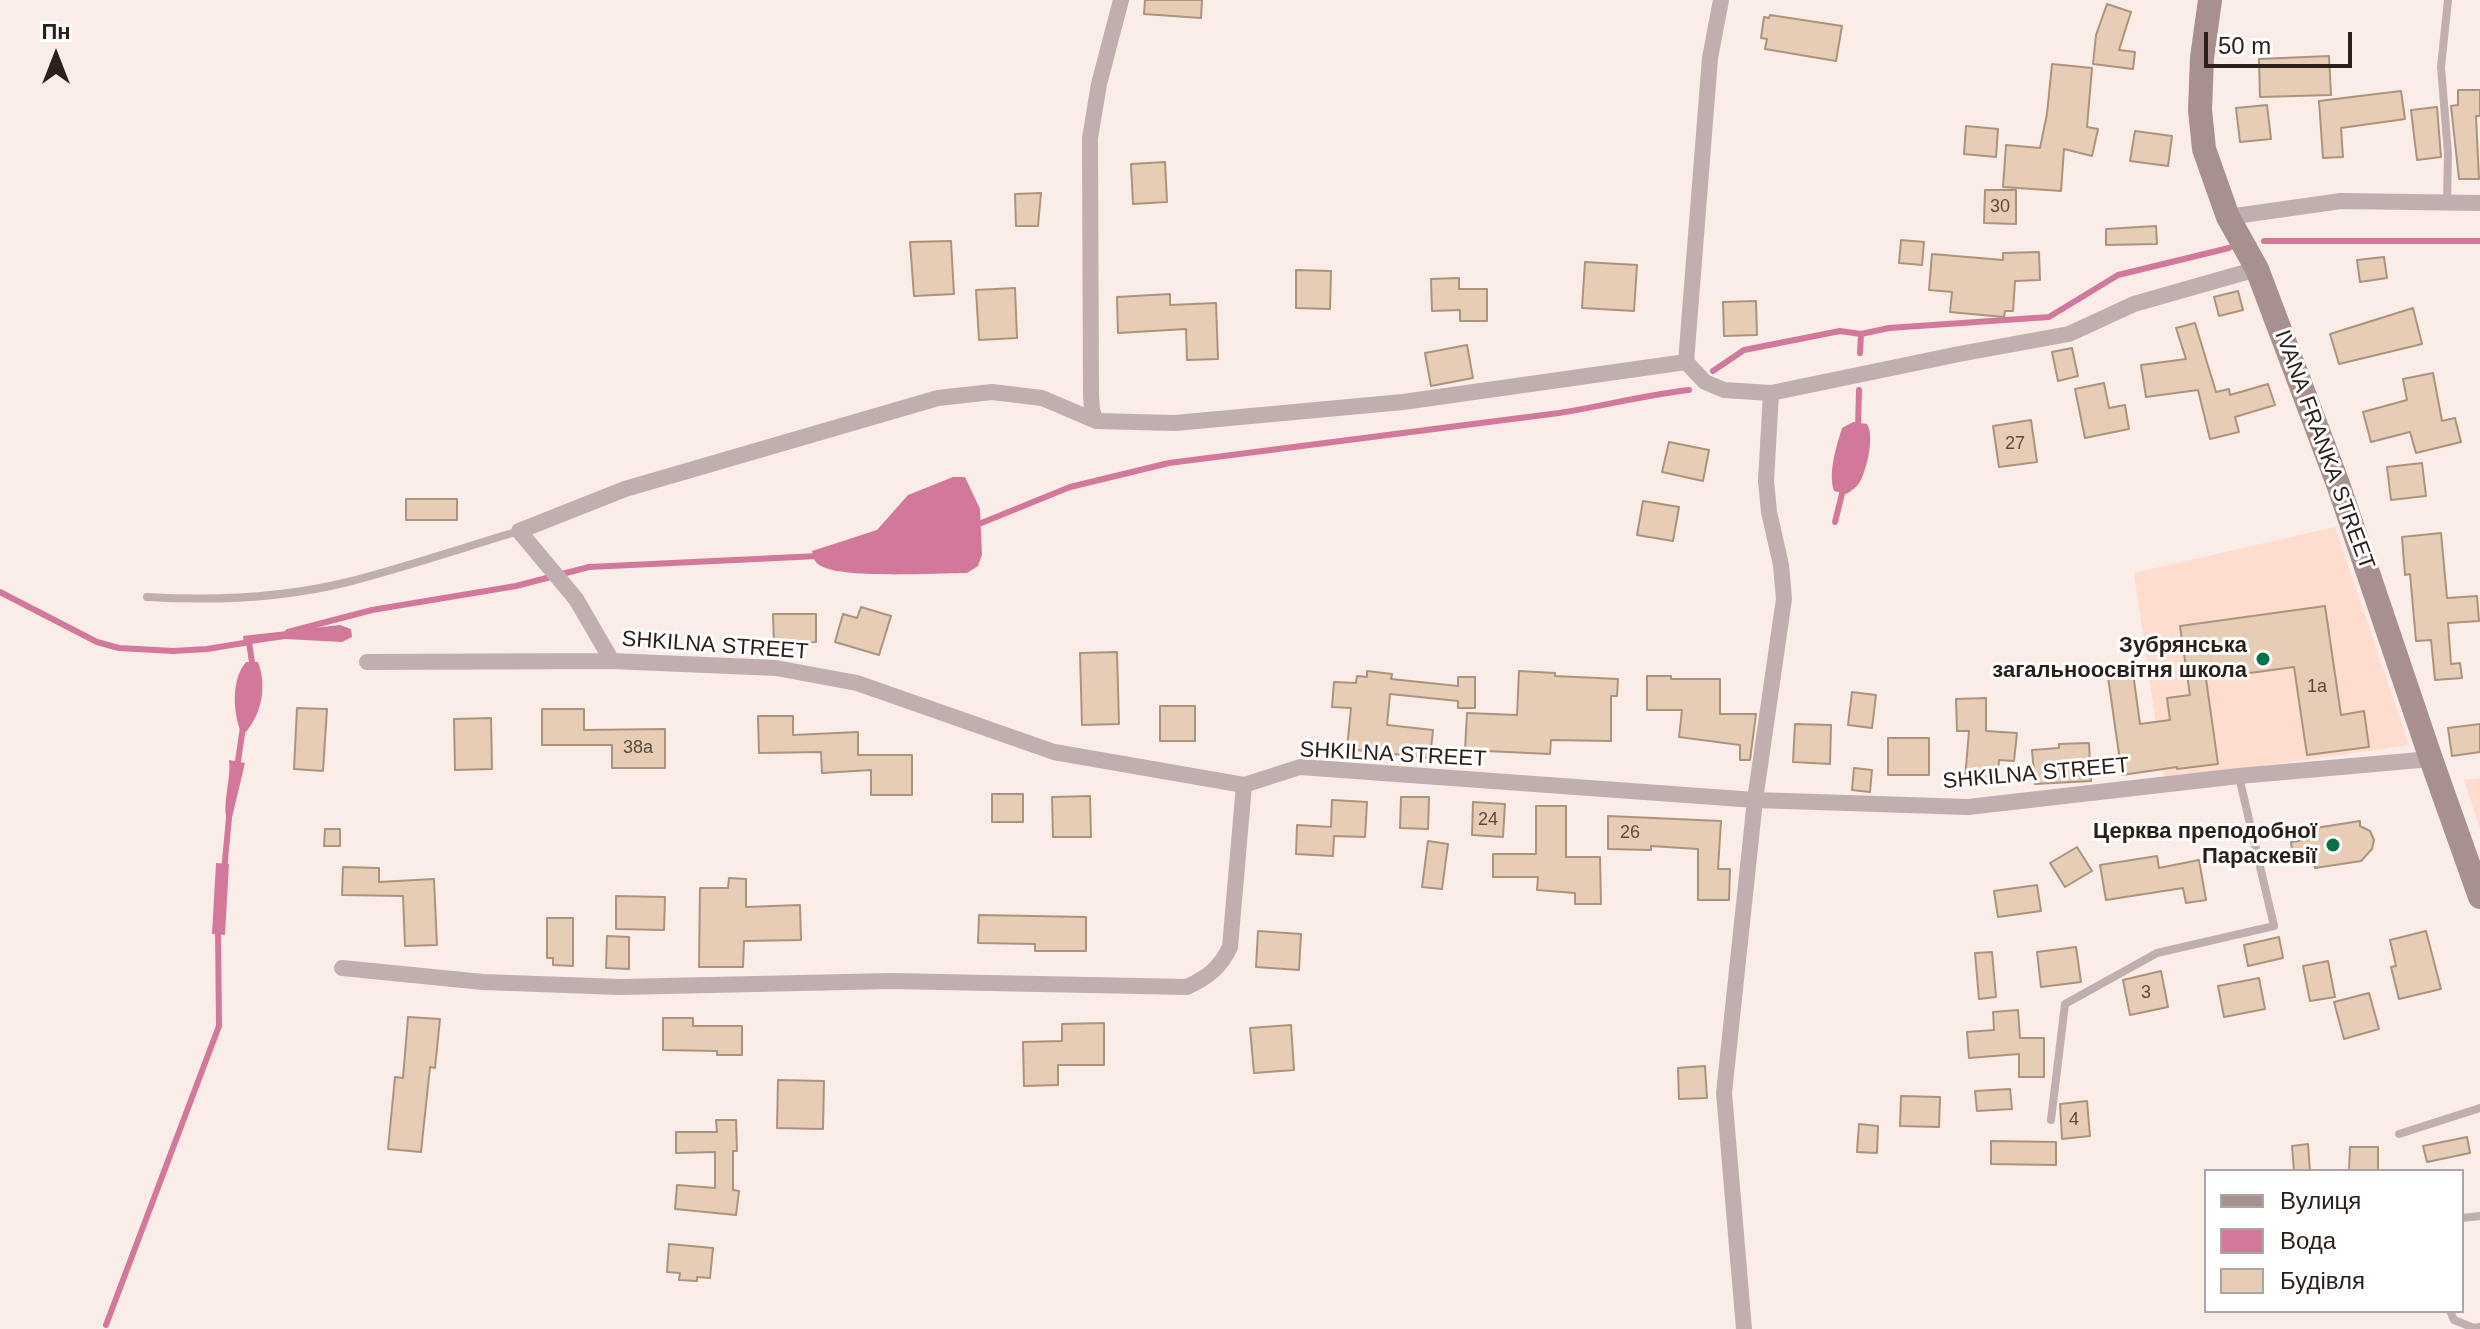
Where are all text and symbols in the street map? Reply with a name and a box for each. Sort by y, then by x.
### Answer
north arrow [16,16,96,96]
scale bar [2208,16,2356,66]
text: Пн [41,19,71,44]
text: 50 m [2218,32,2271,59]
house number: 30 [1990,196,2010,218]
street label: IVANA FRANKA STREET [2268,327,2380,573]
house number: 27 [2005,433,2025,455]
street label: SHKILNA STREET [621,626,809,666]
place label: Зубрянська загальноосвітня школа [1992,633,2247,684]
marker: Зубрянська загальноосвітня школа [2254,650,2272,668]
house number: 1а [2307,676,2327,698]
house number: 38а [623,737,653,759]
street label: SHKILNA STREET [1299,737,1487,773]
street label: SHKILNA STREET [1942,753,2130,795]
house number: 24 [1478,809,1498,831]
place label: Церква преподобної Параскевії [2093,819,2317,870]
house number: 26 [1620,822,1640,844]
marker: Церква преподобної Параскевії [2324,836,2342,854]
house number: 3 [2141,982,2151,1004]
house number: 4 [2069,1109,2079,1131]
legend [2204,1169,2464,1313]
text: Вулиця [2280,1187,2361,1214]
text: Вода [2280,1227,2336,1254]
text: Будівля [2280,1267,2365,1294]

